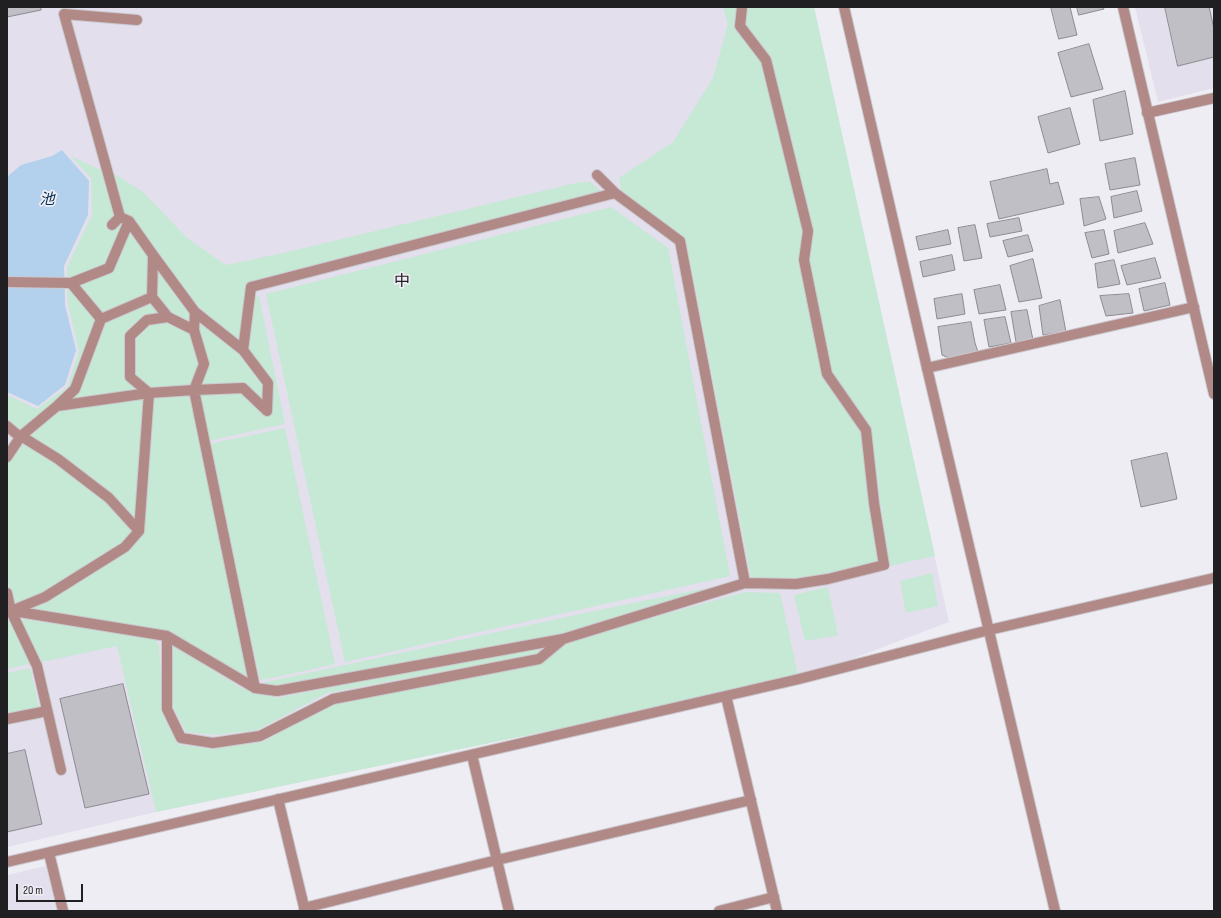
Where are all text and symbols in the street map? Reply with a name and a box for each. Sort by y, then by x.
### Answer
water label: 池 [40,191,54,209]
district label: 中 [394,272,410,292]
scale bar [18,876,85,902]
text: 20 m [23,883,43,898]

